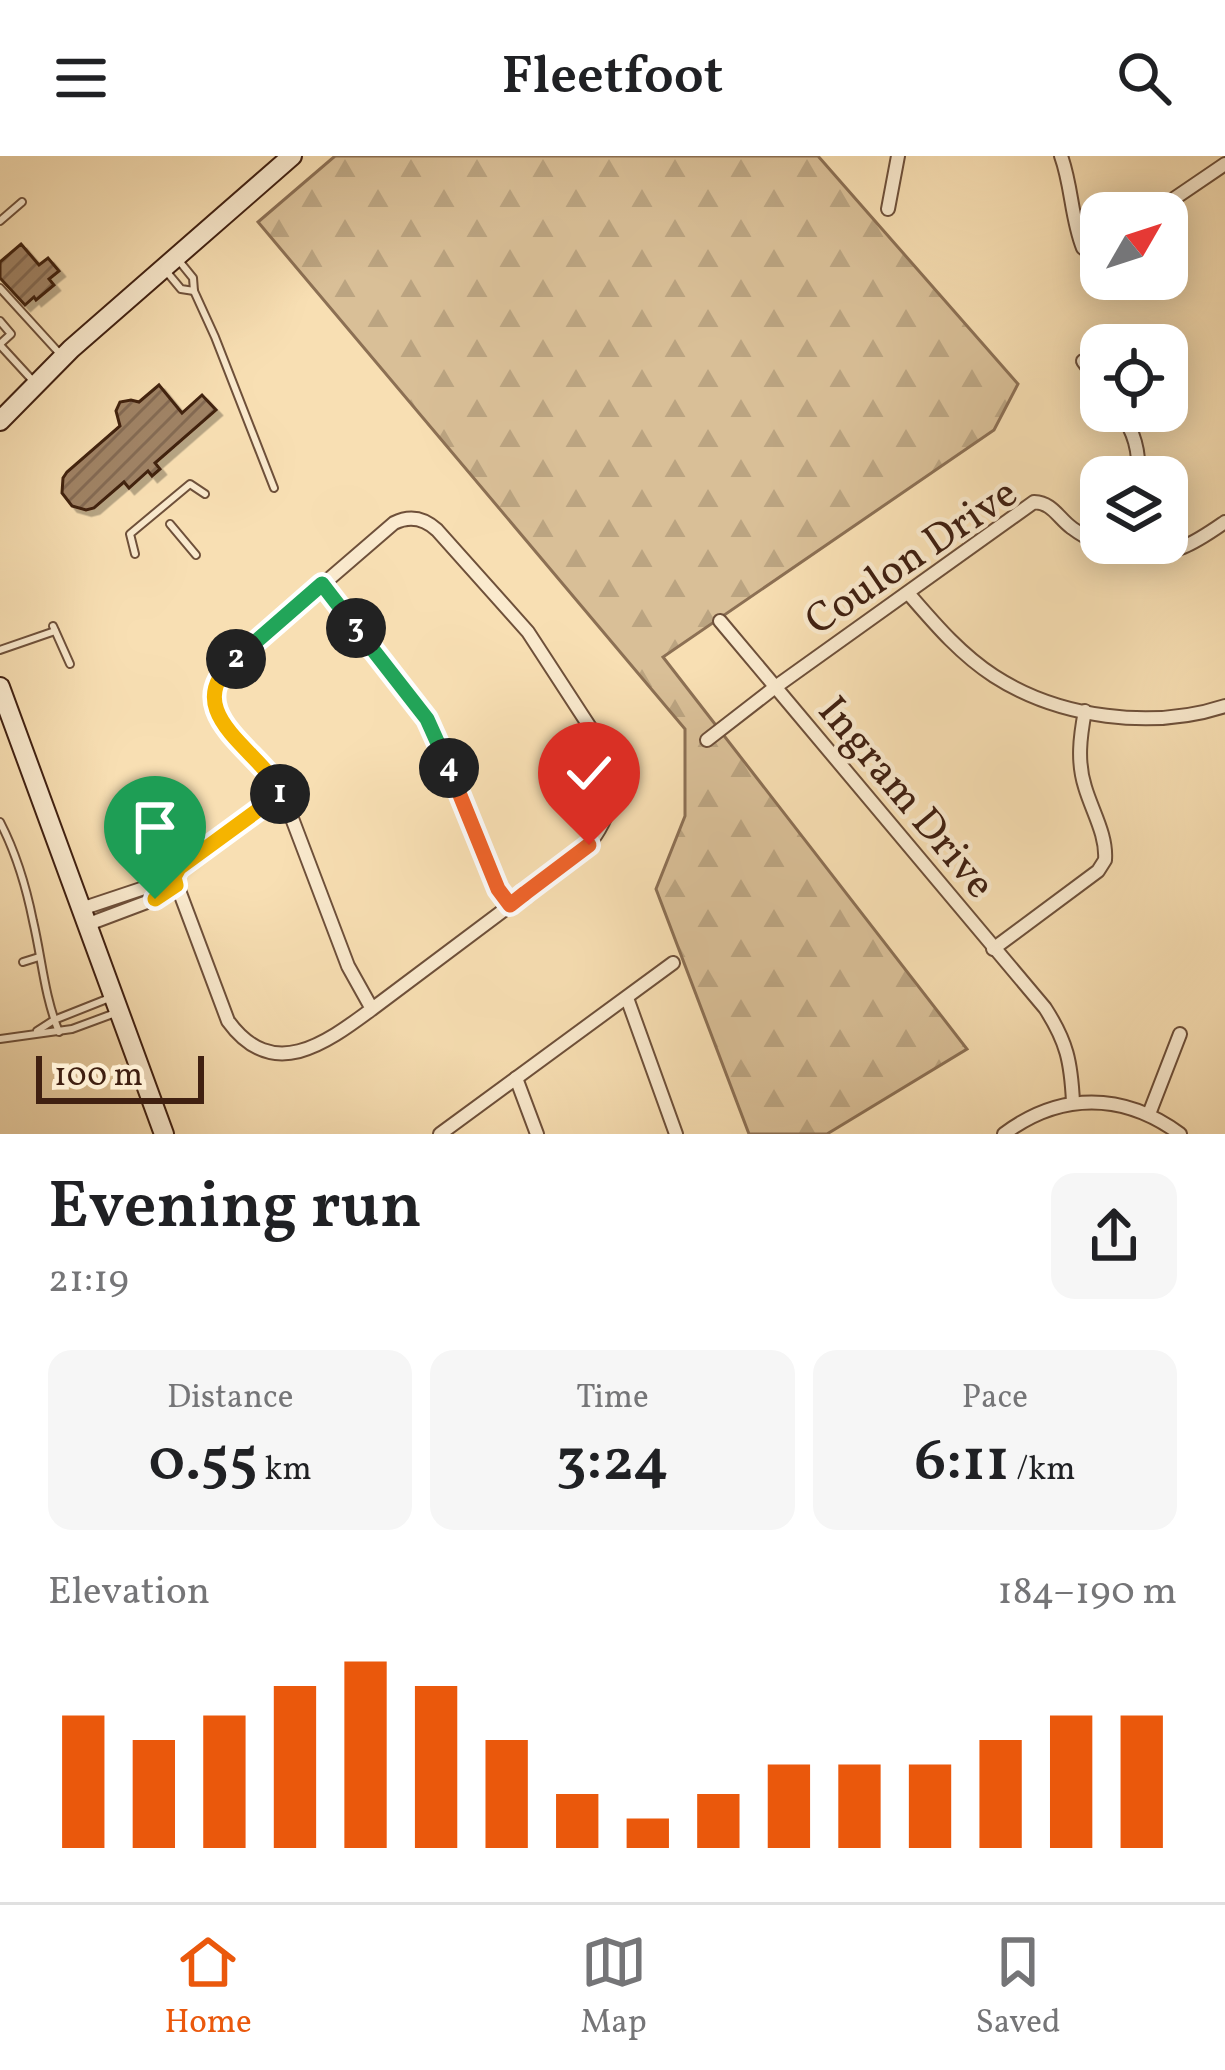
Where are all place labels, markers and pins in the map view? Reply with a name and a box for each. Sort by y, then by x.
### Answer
pin: 3 [326,598,386,658]
pin: 2 [206,629,266,689]
pin [538,722,640,845]
pin: 4 [419,738,479,798]
pin: 1 [250,764,310,824]
pin [104,776,206,899]

